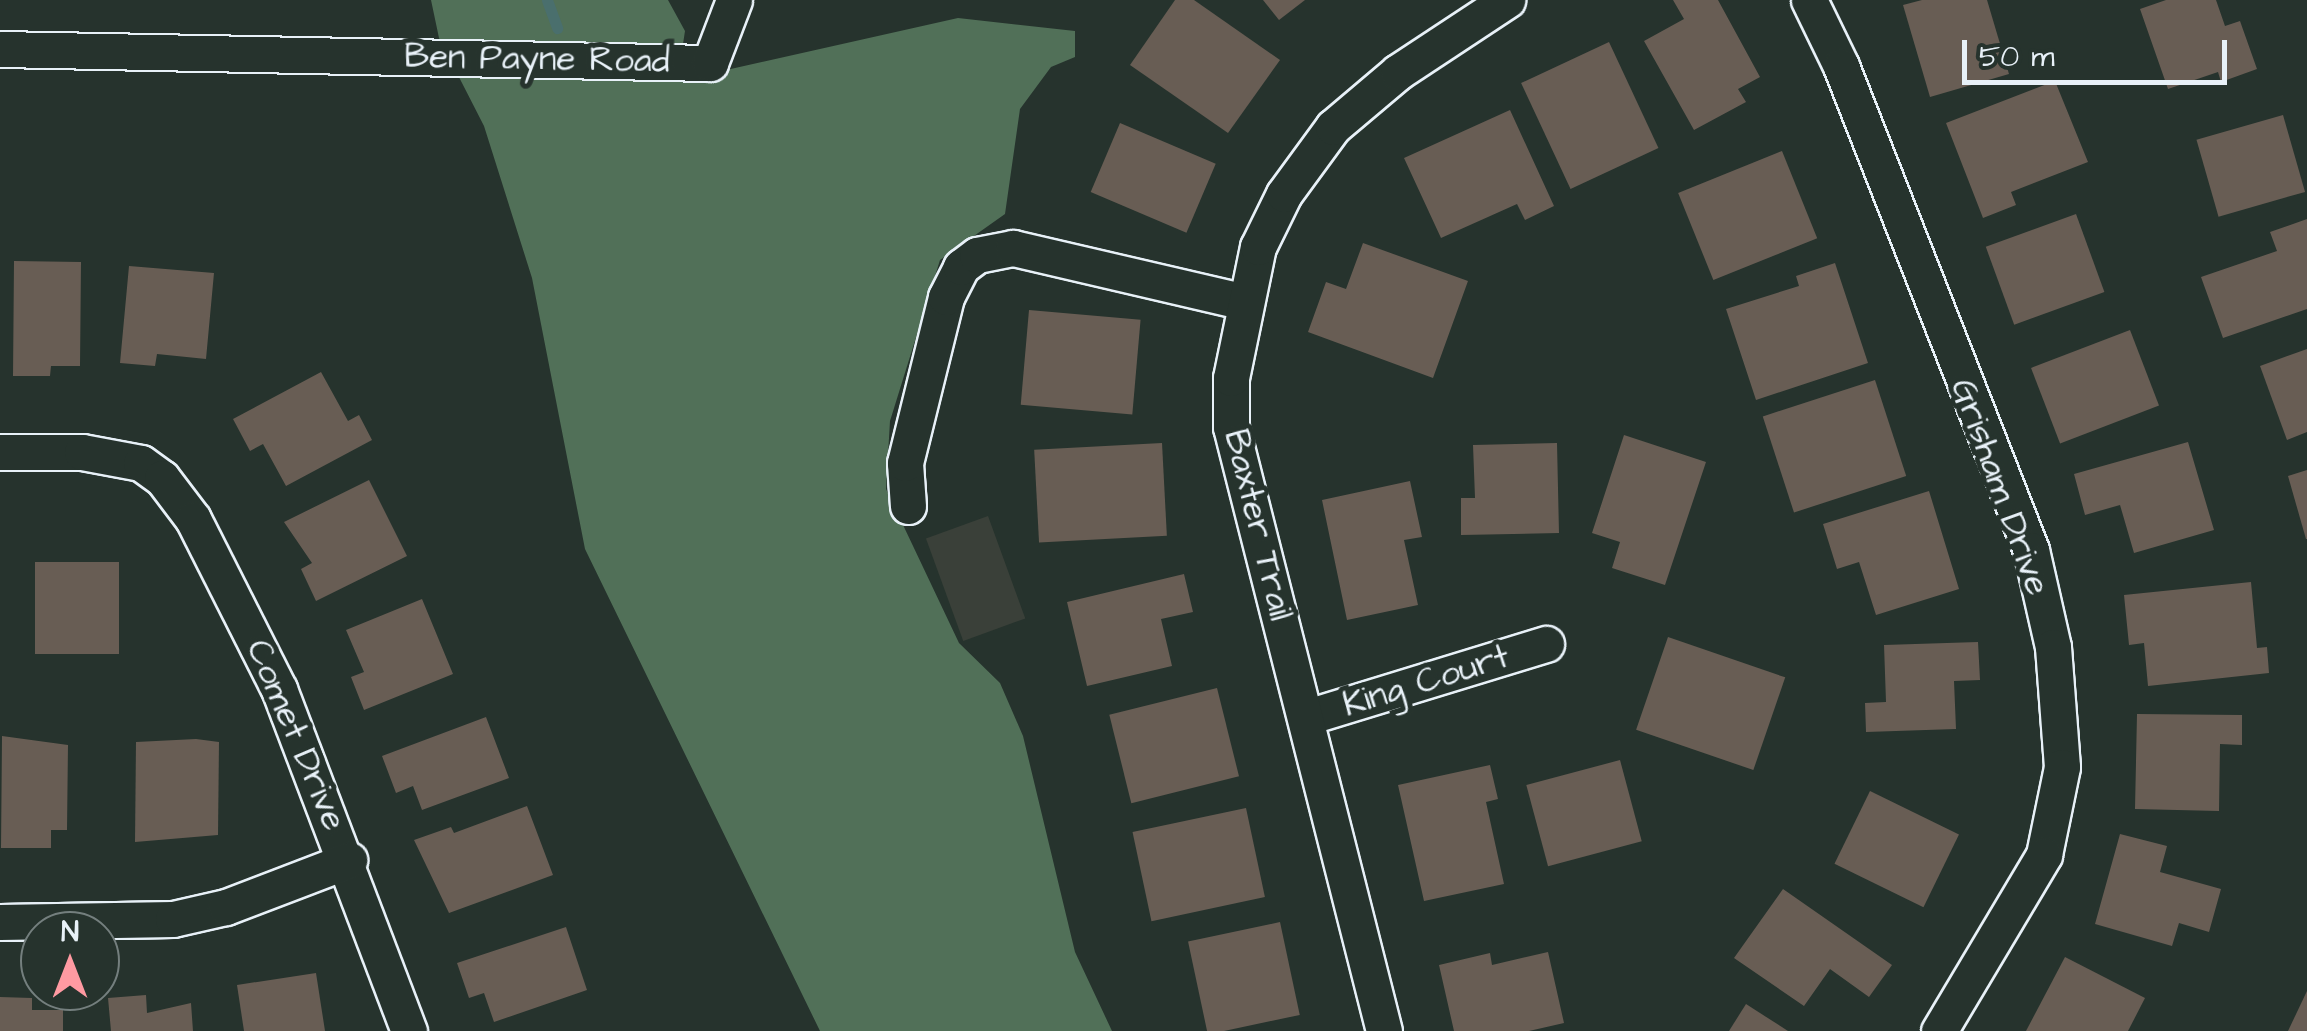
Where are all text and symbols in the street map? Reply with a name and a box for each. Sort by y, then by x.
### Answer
scale bar [1967,20,2232,82]
street label: Ben Payne Road [404,36,670,82]
text: 50 m [1979,36,2055,78]
street label: Grisham Drive [1941,373,2059,601]
street label: Baxter Trail [1214,425,1302,625]
street label: Comet Drive [237,633,355,837]
street label: King Court [1338,636,1514,726]
north arrow [20,911,120,1011]
text: N [61,913,79,952]

